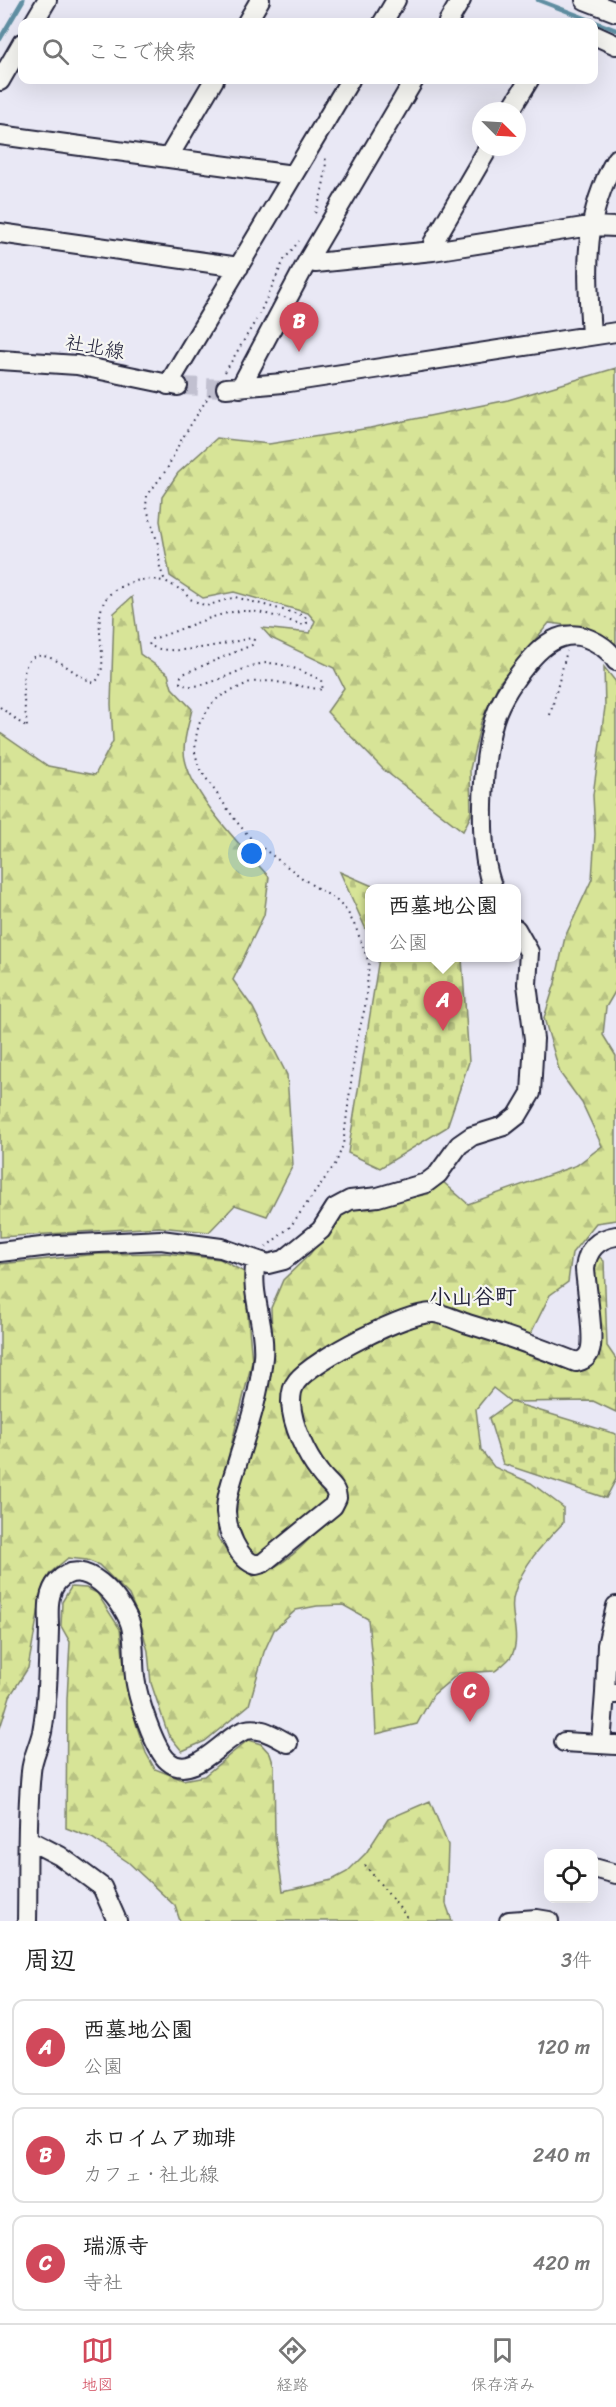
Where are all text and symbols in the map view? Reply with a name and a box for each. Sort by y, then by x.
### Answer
search box [18,18,598,84]
text: ここで検索 [87,32,197,71]
icon: search [39,35,72,68]
north arrow [472,102,526,156]
pin: B [280,302,318,352]
street label: 社北線 [62,325,128,369]
your location [237,839,266,868]
popup [365,884,521,962]
text: 西墓地公園 [388,886,498,925]
text: 公園 [388,925,428,960]
pin: A [424,982,462,1031]
district label: 小山谷町 [429,1277,517,1316]
pin: C [450,1672,490,1722]
map controls [544,1849,598,1903]
button: locate [544,1849,598,1903]
text: 周辺 [24,1937,76,1983]
text: 3件 [561,1943,592,1978]
text: 西墓地公園 [83,2010,193,2049]
text: A [39,2030,52,2065]
text: 120 m [537,2030,590,2065]
text: 公園 [83,2049,123,2084]
text: ホロイムア珈琲 [83,2118,236,2157]
text: B [39,2138,52,2173]
text: 240 m [533,2138,590,2173]
text: カフェ · 社北線 [83,2157,219,2192]
text: 瑞源寺 [83,2226,149,2265]
text: C [39,2246,52,2281]
text: 420 m [533,2246,590,2281]
text: 寺社 [83,2265,123,2300]
tab: 地図 [81,2334,114,2399]
tab: 経路 [276,2334,309,2399]
tab: 保存済み [471,2334,535,2399]

